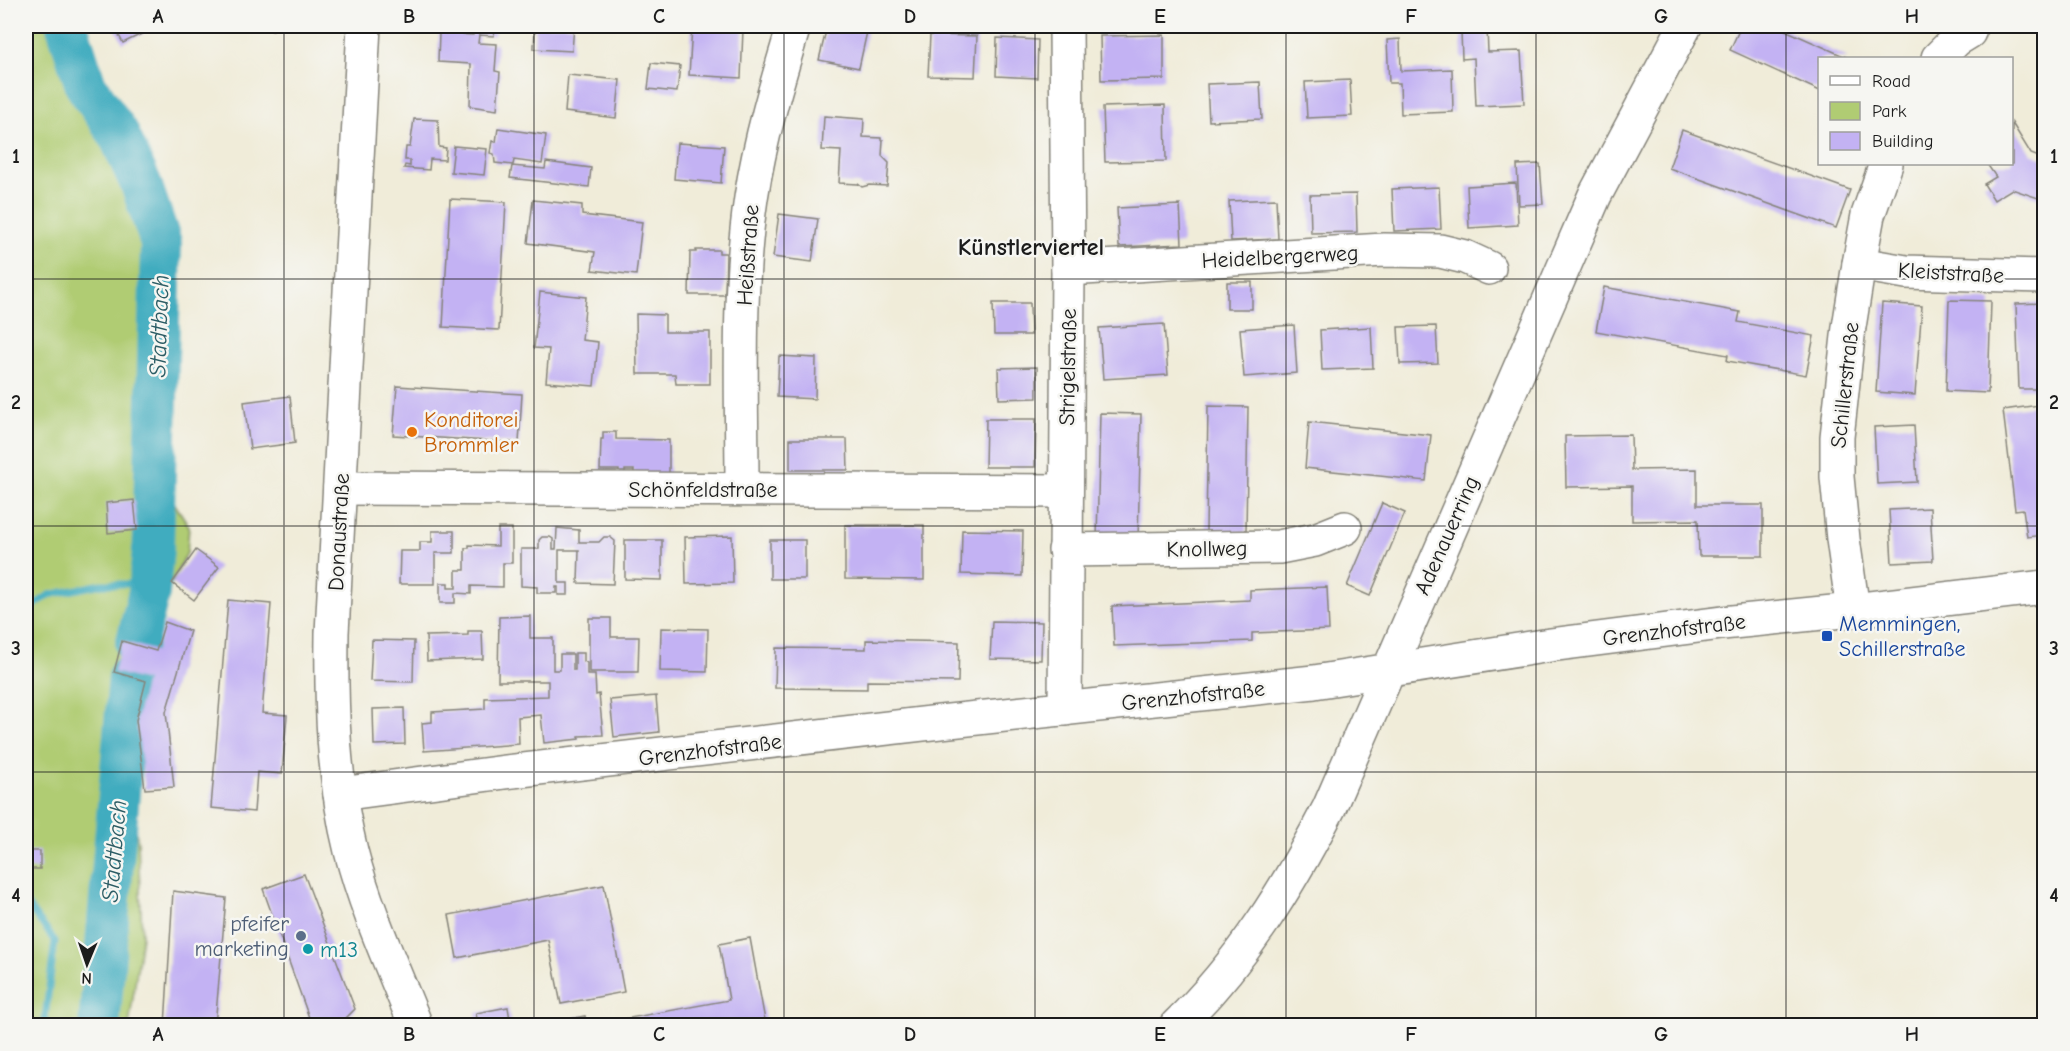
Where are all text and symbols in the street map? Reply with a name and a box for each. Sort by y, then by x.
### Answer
text: A [152,5,164,28]
text: B [403,5,415,28]
text: C [653,5,665,28]
text: D [904,5,916,28]
text: E [1154,5,1166,28]
text: F [1405,5,1417,28]
text: G [1654,5,1668,28]
text: H [1905,5,1919,28]
legend [1818,57,2013,165]
text: Road [1872,71,1911,92]
text: Park [1872,101,1907,122]
text: Building [1872,131,1934,152]
text: 1 [12,145,20,168]
text: 1 [2050,145,2058,168]
street label: Heißstraße [731,204,764,306]
district label: Künstlerviertel [958,233,1104,261]
street label: Heidelbergerweg [1201,240,1359,274]
street label: Kleiststraße [1897,257,2005,289]
water label: Stadtbach [143,274,175,378]
street label: Strigelstraße [1054,308,1082,426]
street label: Schillerstraße [1825,321,1865,449]
text: 2 [11,391,21,414]
text: 2 [2049,391,2059,414]
place label: Konditorei Brommler [424,407,519,458]
marker: Konditorei Brommler [405,425,419,439]
street label: Donaustraße [323,472,355,592]
street label: Adenauerring [1409,472,1485,599]
street label: Schönfeldstraße [628,477,778,503]
street label: Knollweg [1166,535,1248,563]
street label: Grenzhofstraße [1601,608,1747,652]
place label: Memmingen, Schillerstraße [1839,611,1966,662]
marker: Memmingen, Schillerstraße [1820,629,1834,643]
text: 3 [11,637,21,660]
text: 3 [2049,637,2059,660]
street label: Grenzhofstraße [1120,676,1266,716]
street label: Grenzhofstraße [637,728,783,772]
water label: Stadtbach [96,799,132,903]
text: 4 [11,884,21,907]
text: 4 [2049,884,2059,907]
place label: pfeifer marketing [194,911,289,962]
marker: pfeifer marketing [294,929,308,943]
north arrow [57,934,117,994]
place label: m13 [320,937,358,963]
marker: m13 [301,942,315,956]
text: N [81,969,92,987]
text: A [152,1023,164,1046]
text: B [403,1023,415,1046]
text: C [653,1023,665,1046]
text: D [904,1023,916,1046]
text: E [1154,1023,1166,1046]
text: F [1405,1023,1417,1046]
text: G [1654,1023,1668,1046]
text: H [1905,1023,1919,1046]

